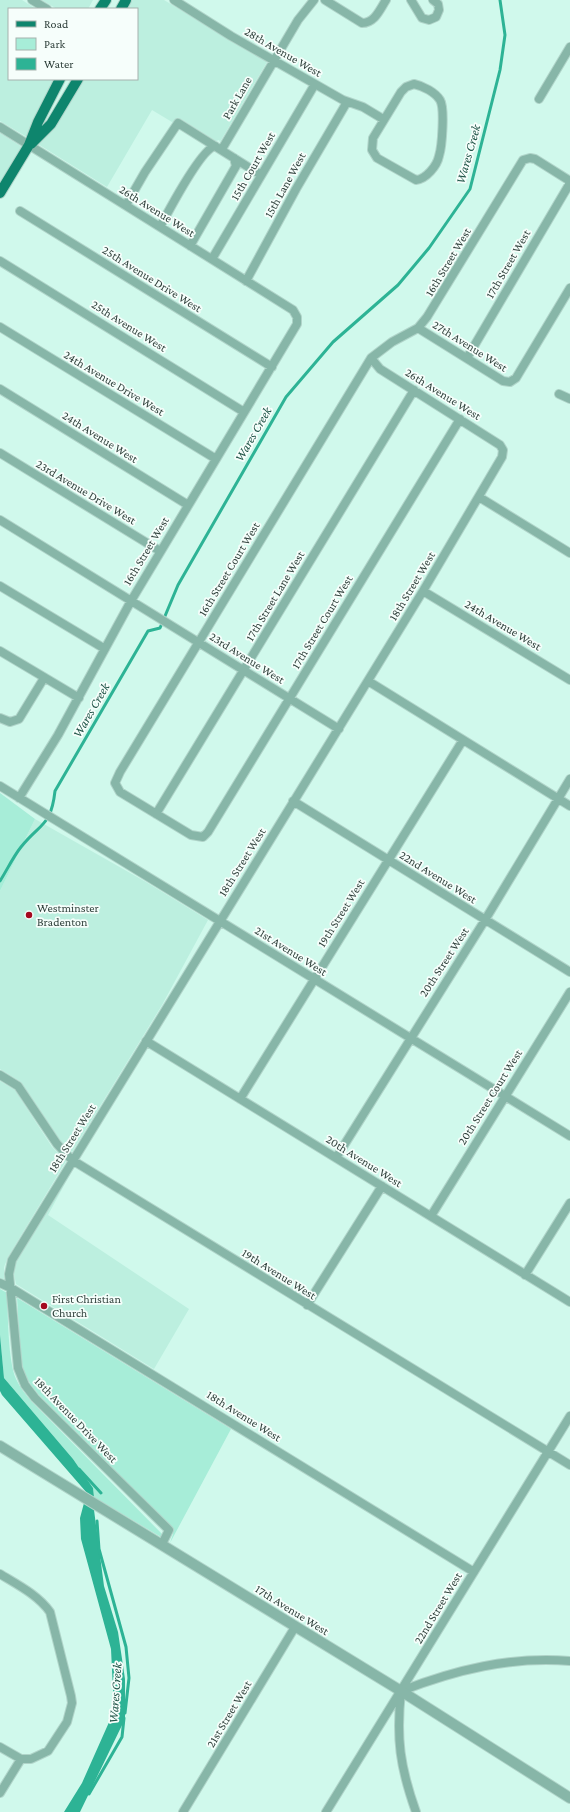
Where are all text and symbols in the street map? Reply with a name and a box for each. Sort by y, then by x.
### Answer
legend [8,8,138,80]
text: Road [44,17,69,31]
street label: 28th Avenue West [242,24,325,80]
text: Park [44,37,66,51]
text: Water [44,57,74,71]
street label: Park Lane [219,74,255,122]
water label: Wares Creek [452,122,484,185]
street label: 15th Court West [228,128,279,203]
street label: 15th Lane West [261,149,309,220]
street label: 26th Avenue West [117,182,198,240]
street label: 16th Street West [422,224,474,299]
street label: 17th Street West [483,226,534,301]
street label: 25th Avenue Drive West [100,243,205,316]
street label: 25th Avenue West [89,297,170,355]
street label: 27th Avenue West [430,317,511,375]
street label: 24th Avenue Drive West [61,347,168,419]
street label: 26th Avenue West [403,365,484,423]
water label: Wares Creek [231,403,275,464]
street label: 24th Avenue West [60,408,141,466]
street label: 23rd Avenue Drive West [33,457,140,528]
street label: 16th Street West [120,513,172,588]
street label: 16th Street Court West [195,519,263,619]
street label: 17th Street Lane West [243,548,308,644]
street label: 18th Street West [386,548,439,623]
street label: 17th Street Court West [289,572,356,671]
street label: 24th Avenue West [462,597,545,654]
street label: 23rd Avenue West [207,629,288,687]
water label: Wares Creek [69,679,113,740]
street label: 18th Street West [215,824,269,899]
street label: 22nd Avenue West [397,848,480,907]
street label: 19th Street West [315,876,368,950]
place label: Westminster Bradenton [37,901,100,929]
marker: Westminster Bradenton [24,910,34,920]
street label: 21st Avenue West [252,923,331,979]
street label: 20th Street West [416,924,472,999]
street label: 20th Street Court West [455,1046,526,1147]
street label: 18th Street West [45,1100,99,1175]
street label: 20th Avenue West [323,1132,406,1191]
street label: 19th Avenue West [239,1246,320,1303]
place label: First Christian Church [52,1292,121,1320]
marker: First Christian Church [39,1301,49,1311]
street label: 18th Avenue Drive West [32,1374,121,1466]
street label: 18th Avenue West [204,1388,285,1445]
street label: 22nd Street West [411,1569,465,1646]
street label: 17th Avenue West [253,1582,332,1639]
water label: Wares Creek [105,1661,125,1724]
street label: 21st Street West [204,1677,255,1750]

